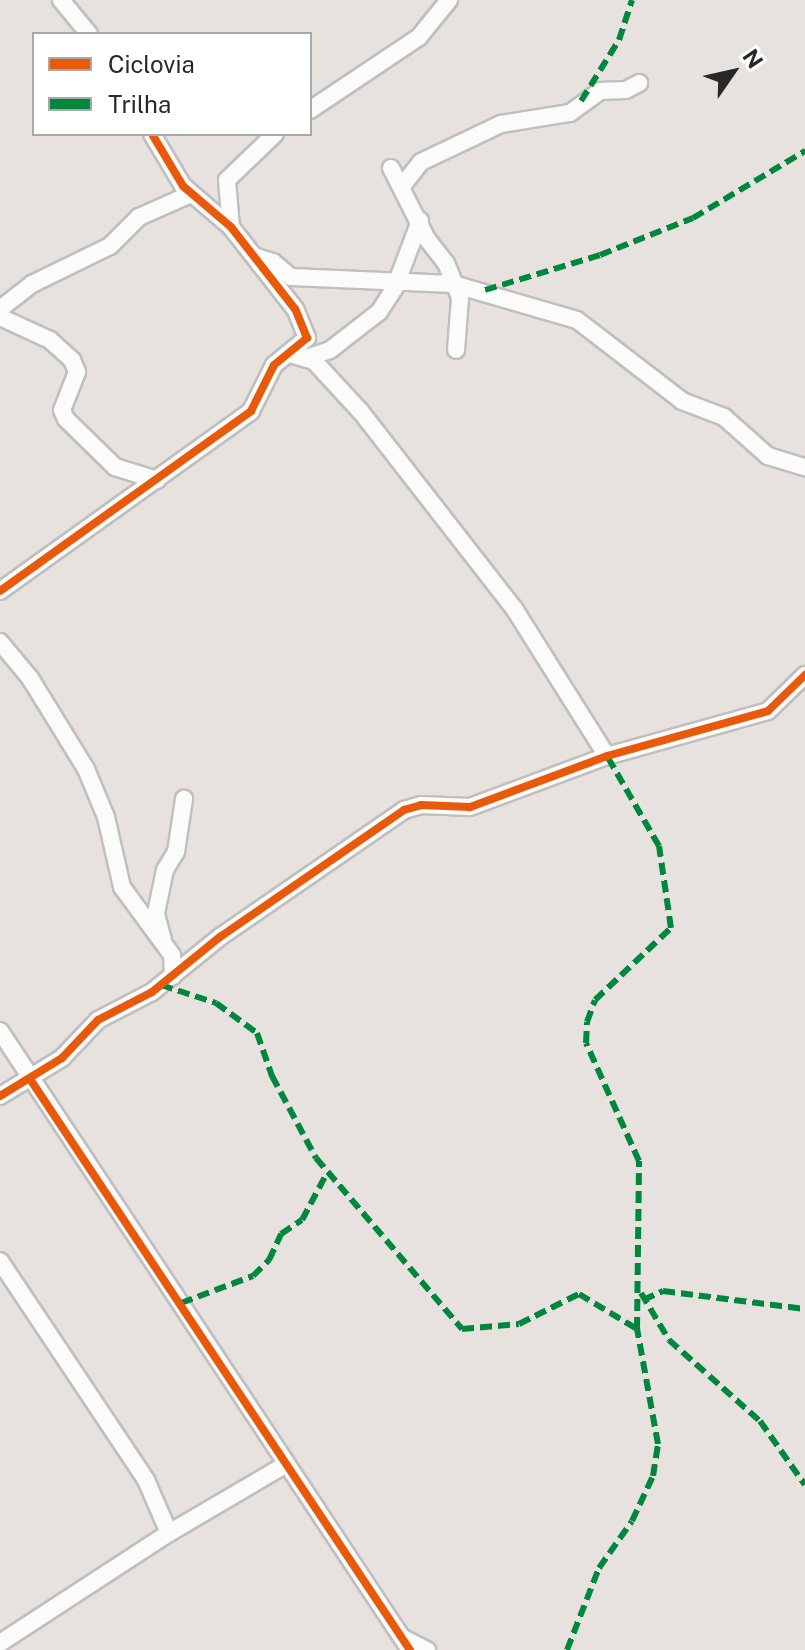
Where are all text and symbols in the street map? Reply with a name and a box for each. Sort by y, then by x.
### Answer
legend [32,32,312,136]
north arrow [693,32,773,112]
text: N [737,44,768,73]
text: Ciclovia [108,50,195,78]
text: Trilha [108,90,171,118]

